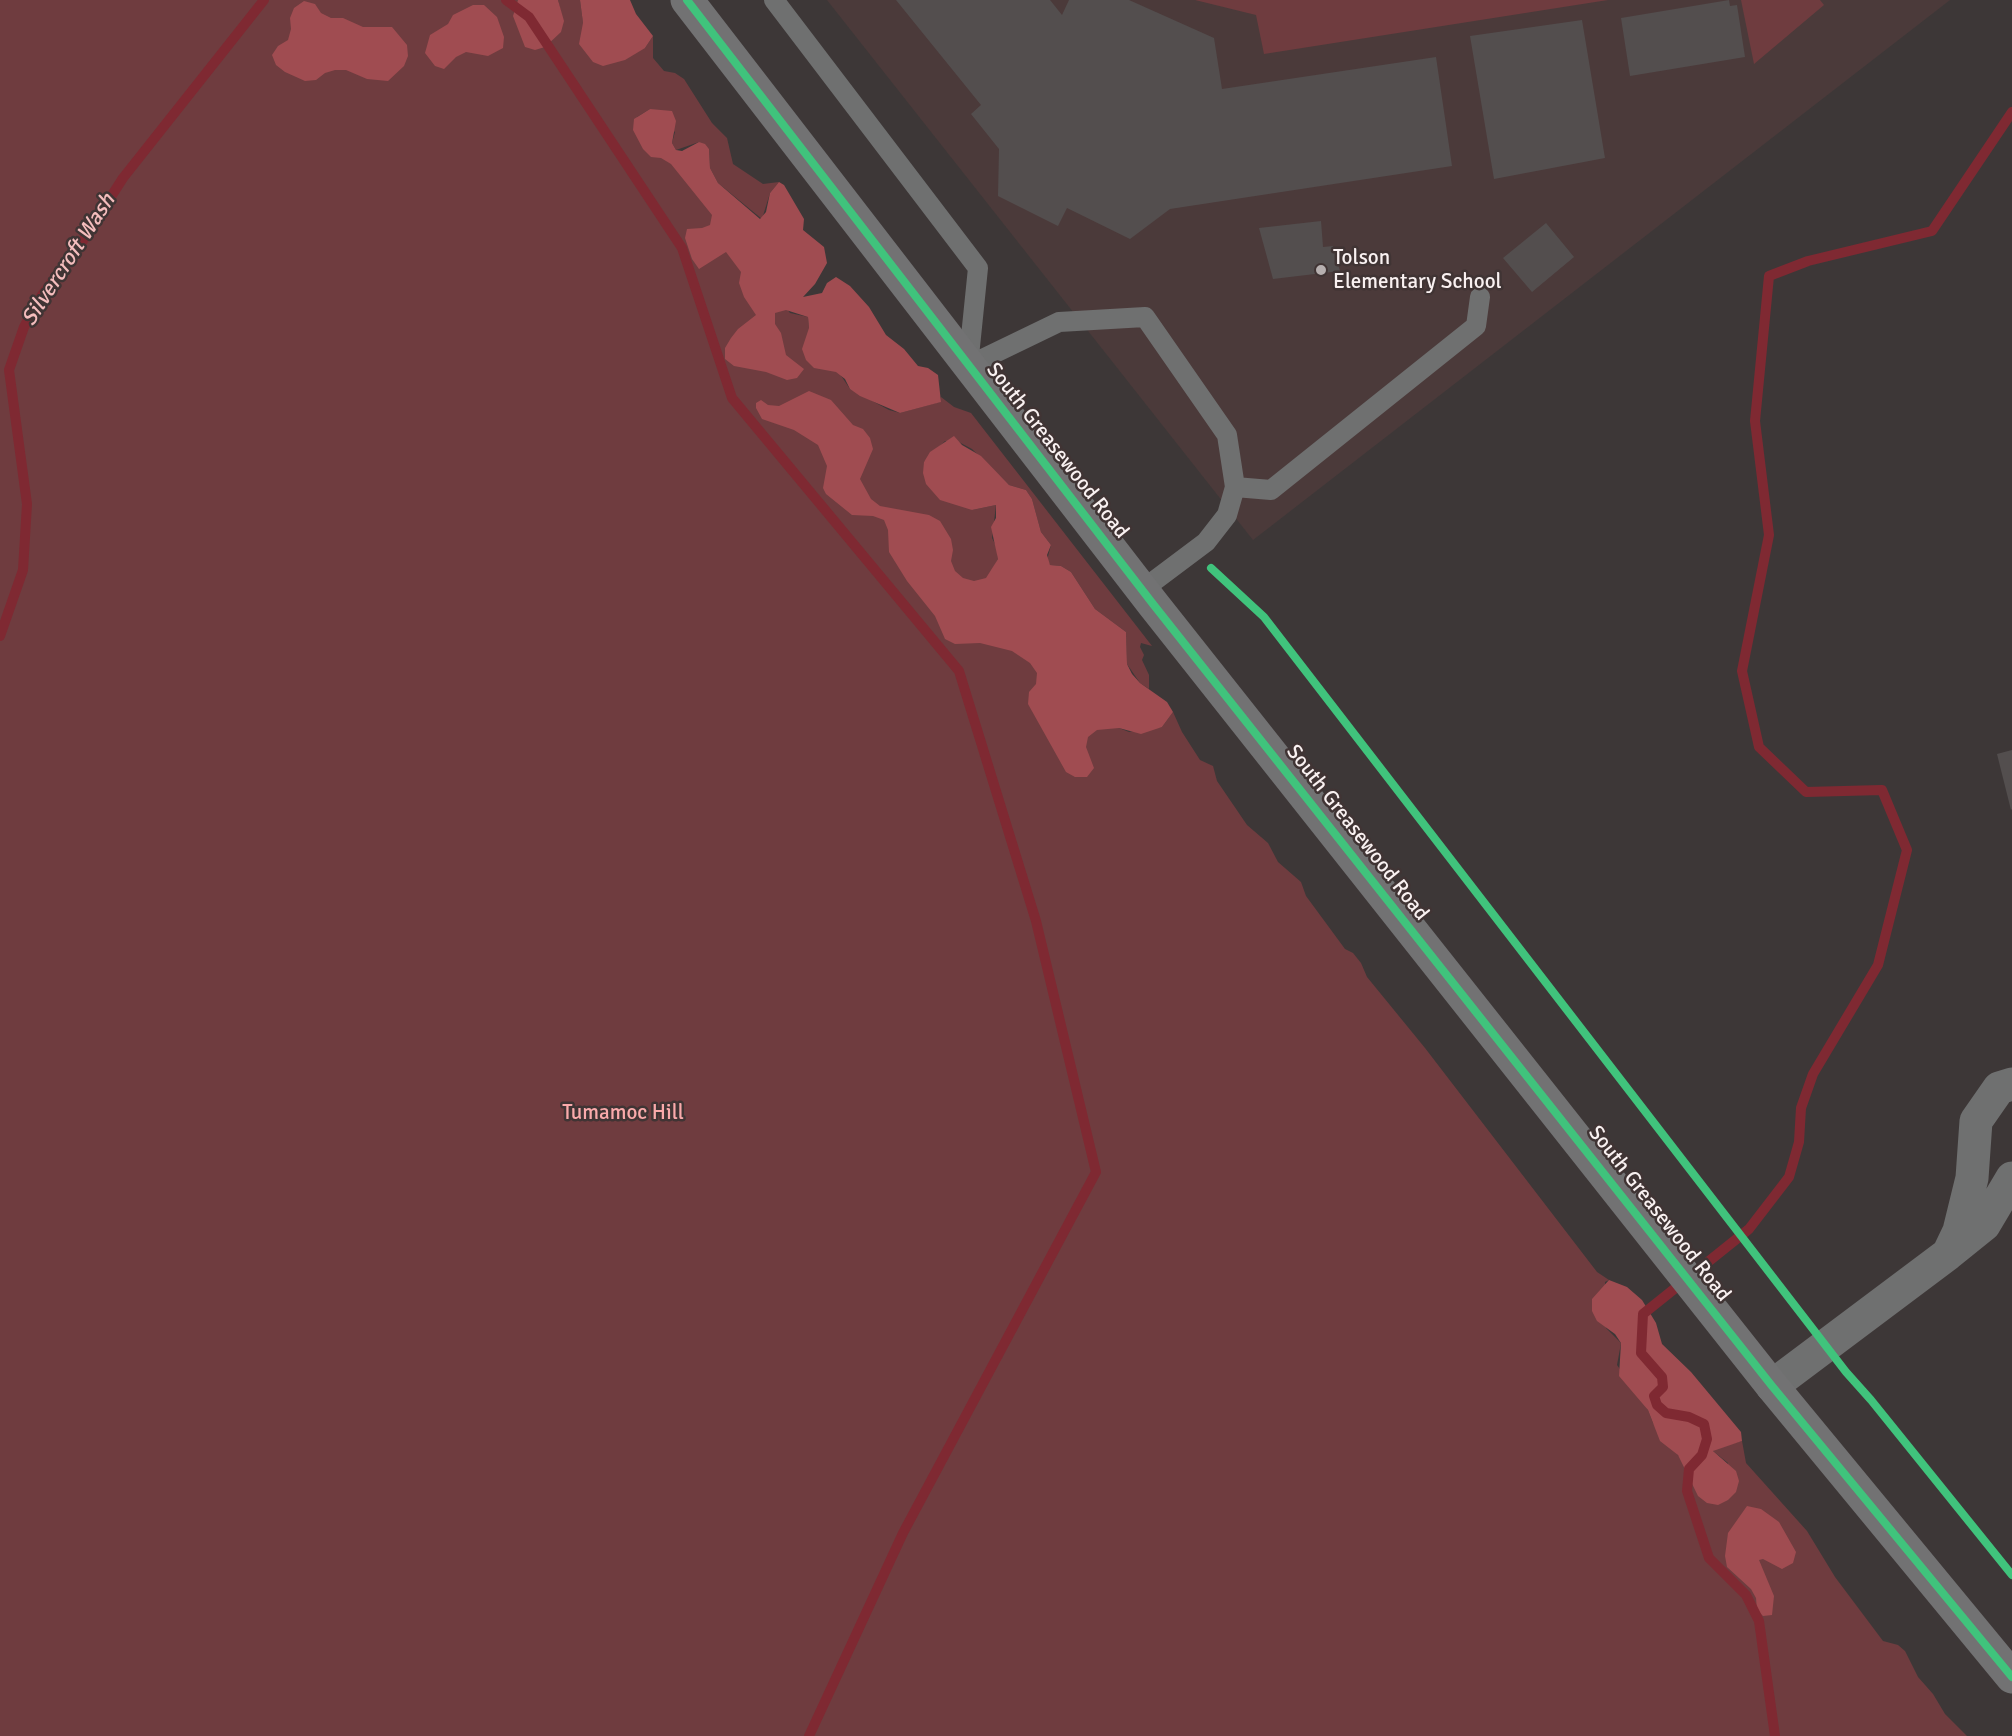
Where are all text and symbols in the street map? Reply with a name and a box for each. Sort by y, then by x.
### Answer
water label: Silvercroft Wash [17,189,121,331]
place label: Tolson Elementary School [1333,245,1502,295]
marker: Tolson Elementary School [1314,263,1328,277]
street label: South Greasewood Road [980,358,1134,544]
street label: South Greasewood Road [1280,740,1434,926]
park label: Tumamoc Hill [562,1100,684,1126]
street label: South Greasewood Road [1582,1121,1736,1307]

